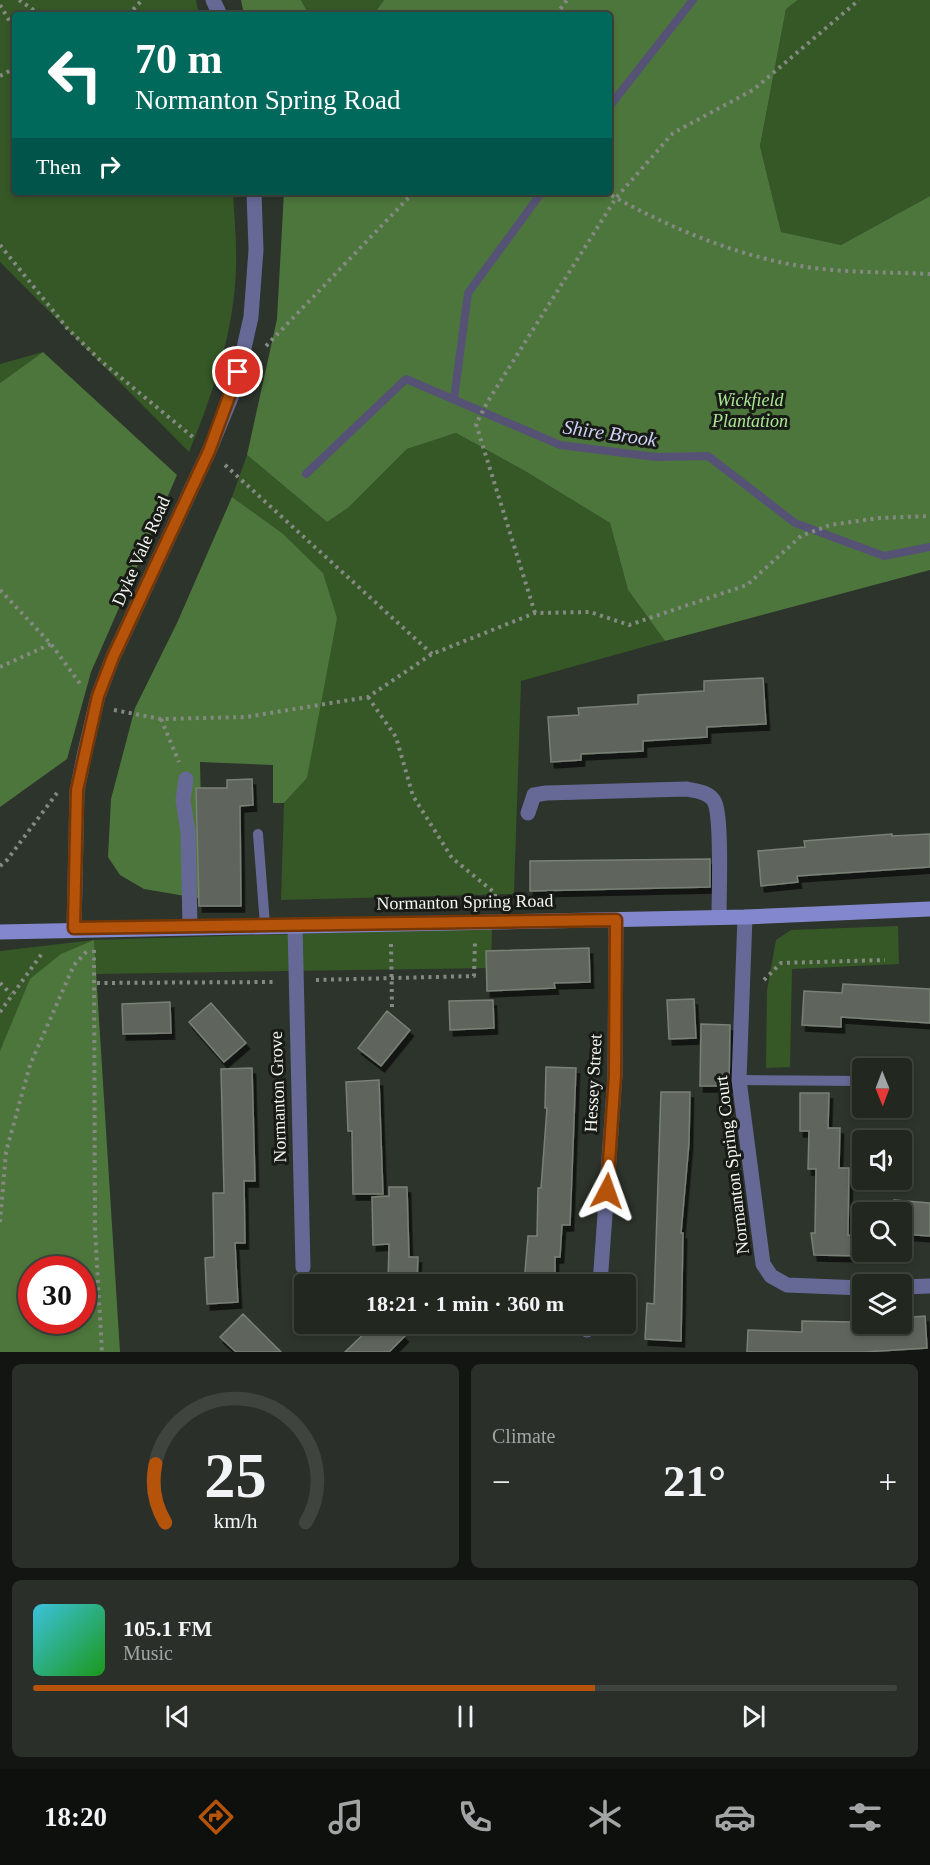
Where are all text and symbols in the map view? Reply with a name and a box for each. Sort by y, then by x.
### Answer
icon: left [36,36,114,114]
text: 70 m [135,36,223,82]
text: Normanton Spring Road [135,85,400,115]
icon: right [93,150,126,183]
text: Then [36,154,81,179]
pin [212,346,263,397]
icon: arrive [221,355,254,388]
park label: Wickfield Plantation [711,390,788,431]
water label: Shire Brook [562,416,659,451]
street label: Dyke Vale Road [108,493,174,609]
street label: Normanton Spring Road [376,890,554,914]
street label: Normanton Grove [266,1031,290,1163]
street label: Hessey Street [580,1033,606,1133]
north arrow [852,1058,912,1118]
map controls [852,1058,912,1334]
street label: Normanton Spring Court [711,1074,753,1256]
button: sound [852,1130,912,1190]
position arrow [575,1159,639,1223]
button: search [852,1202,912,1262]
speed limit sign: 30 [18,1256,96,1334]
button: layers [852,1274,912,1334]
text: 18:21 · 1 min · 360 m [366,1291,564,1316]
text: Climate [492,1425,555,1447]
text: 25 [204,1441,267,1510]
text: 21° [663,1456,726,1506]
text: − [492,1464,511,1500]
text: + [878,1464,897,1500]
text: km/h [213,1509,258,1533]
text: 105.1 FM [123,1616,212,1641]
text: Music [123,1642,173,1664]
icon: previous [161,1700,194,1733]
icon: pause [449,1700,482,1733]
icon: next [737,1700,770,1733]
icon: directions [195,1796,237,1838]
icon: music [325,1796,367,1838]
icon: phone [454,1796,496,1838]
icon: climate [584,1796,626,1838]
icon: car [714,1796,756,1838]
icon: filters [844,1796,886,1838]
text: 18:20 [44,1802,107,1832]

